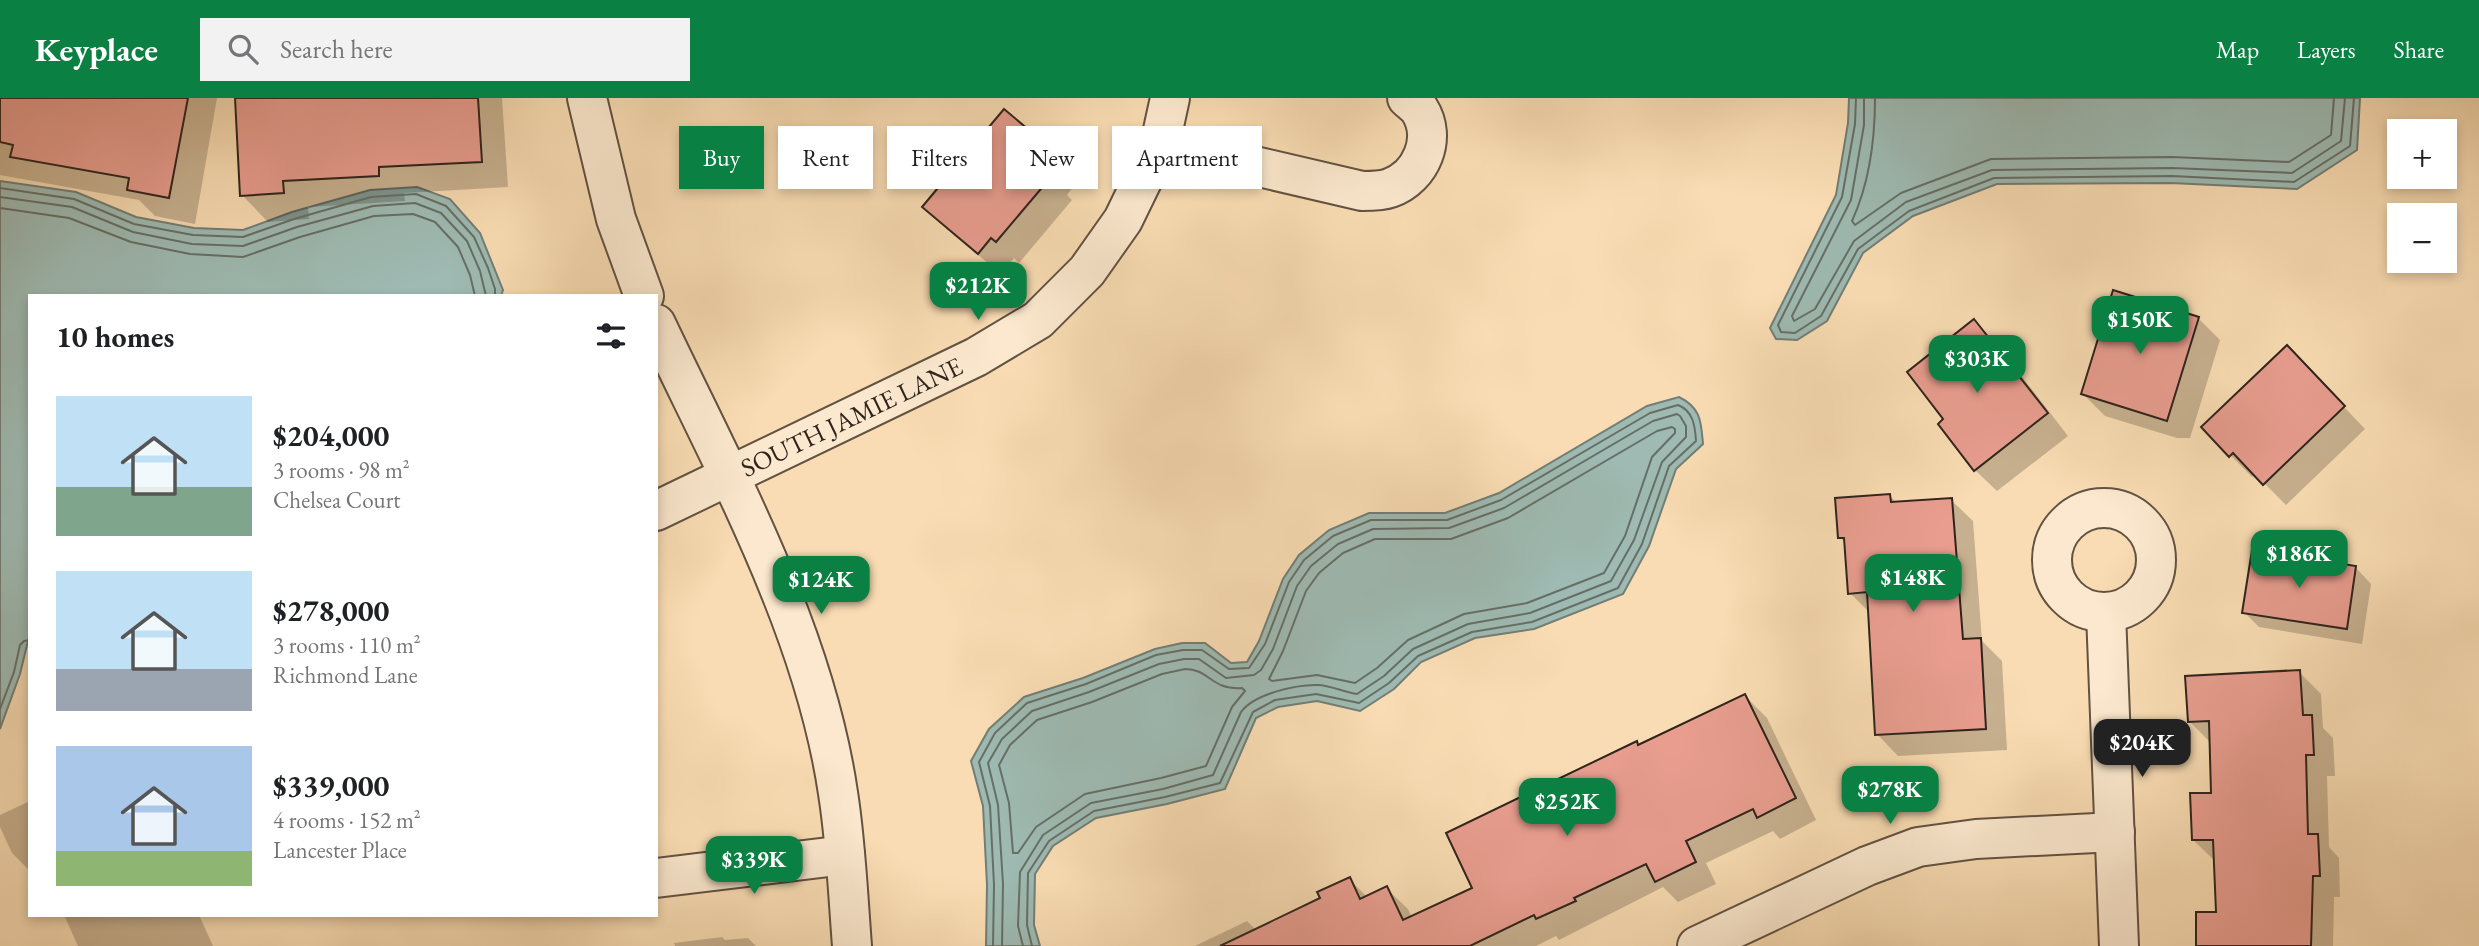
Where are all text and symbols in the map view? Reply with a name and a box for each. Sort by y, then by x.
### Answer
search box [200,18,690,81]
text: Keyplace [35,28,158,71]
icon: search [224,30,262,68]
text: Search here [280,32,393,66]
text: Map [2216,34,2259,65]
text: Layers [2297,34,2356,65]
text: Share [2394,34,2444,65]
map controls [2387,119,2457,273]
button: + [2387,119,2457,189]
chip: Buy [679,126,764,189]
chip: Rent [778,126,873,189]
chip: Filters [887,126,992,189]
chip: New [1006,126,1098,189]
chip: Apartment [1112,126,1262,189]
button: − [2387,203,2457,273]
pin: $212K [929,262,1027,322]
text: $212K [946,270,1010,300]
pin: $150K [2091,296,2189,356]
text: $150K [2108,304,2172,334]
text: 10 homes [56,317,174,356]
icon: filters [592,317,630,355]
pin: $303K [1928,336,2026,395]
text: $303K [1945,343,2009,373]
street label: SOUTH JAMIE LANE [735,349,968,485]
text: $204,000 [273,416,389,455]
icon: home [112,424,196,508]
text: 3 rooms · 98 m² [273,455,410,485]
text: Chelsea Court [273,485,401,515]
pin: $186K [2250,531,2348,590]
text: $186K [2267,538,2331,568]
pin: $148K [1864,554,1962,614]
pin: $124K [772,556,870,616]
text: $148K [1881,562,1945,592]
text: $124K [789,564,853,594]
text: $278,000 [273,591,389,630]
icon: home [112,599,196,683]
text: 3 rooms · 110 m² [273,630,421,660]
text: Richmond Lane [273,660,418,690]
pin: $204K [2093,720,2191,779]
text: $204K [2110,727,2174,757]
text: $339,000 [273,766,389,805]
pin: $278K [1841,766,1939,826]
icon: home [112,774,196,858]
text: $278K [1858,774,1922,804]
pin: $252K [1518,778,1616,838]
text: $252K [1535,786,1599,816]
text: 4 rooms · 152 m² [273,805,421,835]
text: Lancester Place [273,835,407,865]
pin: $339K [705,836,803,896]
text: $339K [722,844,786,874]

